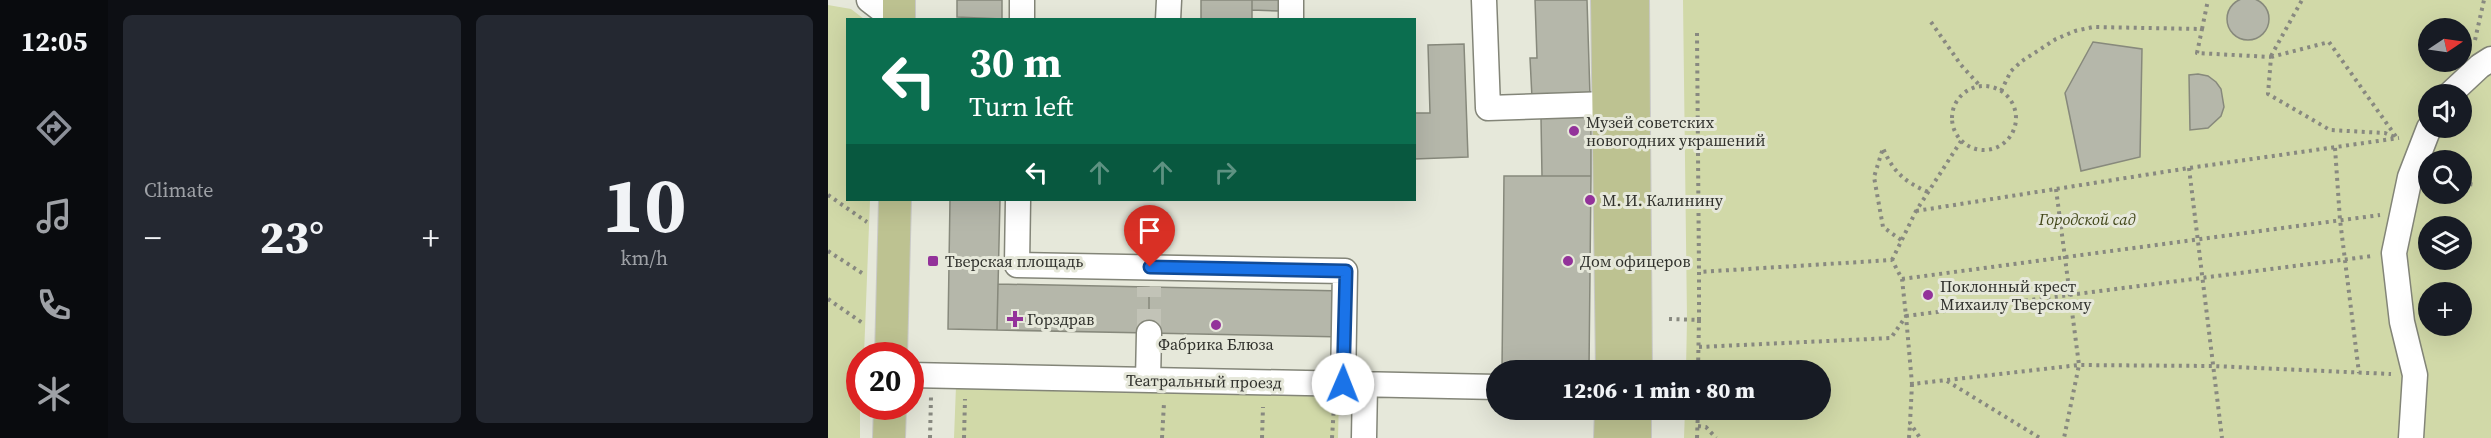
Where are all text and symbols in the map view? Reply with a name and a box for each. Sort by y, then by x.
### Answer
north arrow [2418,18,2472,72]
map controls [2418,18,2472,336]
text: 12:05 [21,23,87,60]
text: 30 m [969,33,1062,91]
icon: left [870,42,948,120]
button: sound [2418,84,2472,138]
text: Turn left [969,88,1073,125]
icon: directions [33,107,75,149]
place label: Музей советских новогодних украшений [1586,111,1766,151]
marker: Музей советских новогодних украшений [1567,124,1581,138]
button: search [2418,150,2472,204]
text: 10 [602,151,687,258]
icon: left [1020,156,1053,189]
icon: ahead [1083,156,1116,189]
icon: ahead [1146,156,1179,189]
icon: right [1209,156,1242,189]
text: Climate [144,176,213,204]
place label: М. И. Калинину [1602,189,1724,211]
marker: М. И. Калинину [1583,193,1597,207]
icon: music [33,195,75,237]
pin [1124,205,1175,267]
text: 23° [260,206,324,268]
park label: Городской сад [2038,208,2136,230]
icon: arrive [1133,214,1166,247]
text: − [144,215,162,260]
text: + [422,215,439,260]
button: layers [2418,216,2472,270]
text: km/h [620,244,668,272]
place label: Тверская площадь [945,250,1083,272]
place label: Дом офицеров [1580,250,1690,272]
marker: Тверская площадь [926,254,940,268]
marker: Дом офицеров [1561,254,1575,268]
place label: Поклонный крест Михаилу Тверскому [1940,275,2092,315]
button: + [2418,282,2472,336]
icon: phone [33,284,75,326]
marker: Поклонный крест Михаилу Тверскому [1921,288,1935,302]
place label: Горздрав [1027,308,1094,330]
marker: Горздрав [1008,312,1022,326]
marker: Фабрика Блюза [1209,318,1223,332]
place label: Фабрика Блюза [1158,333,1275,355]
speed limit sign: 20 [846,342,924,420]
position arrow [1311,352,1375,416]
street label: Театральный проезд [1126,369,1282,393]
icon: climate [33,373,75,415]
text: 12:06 · 1 min · 80 m [1562,375,1755,405]

